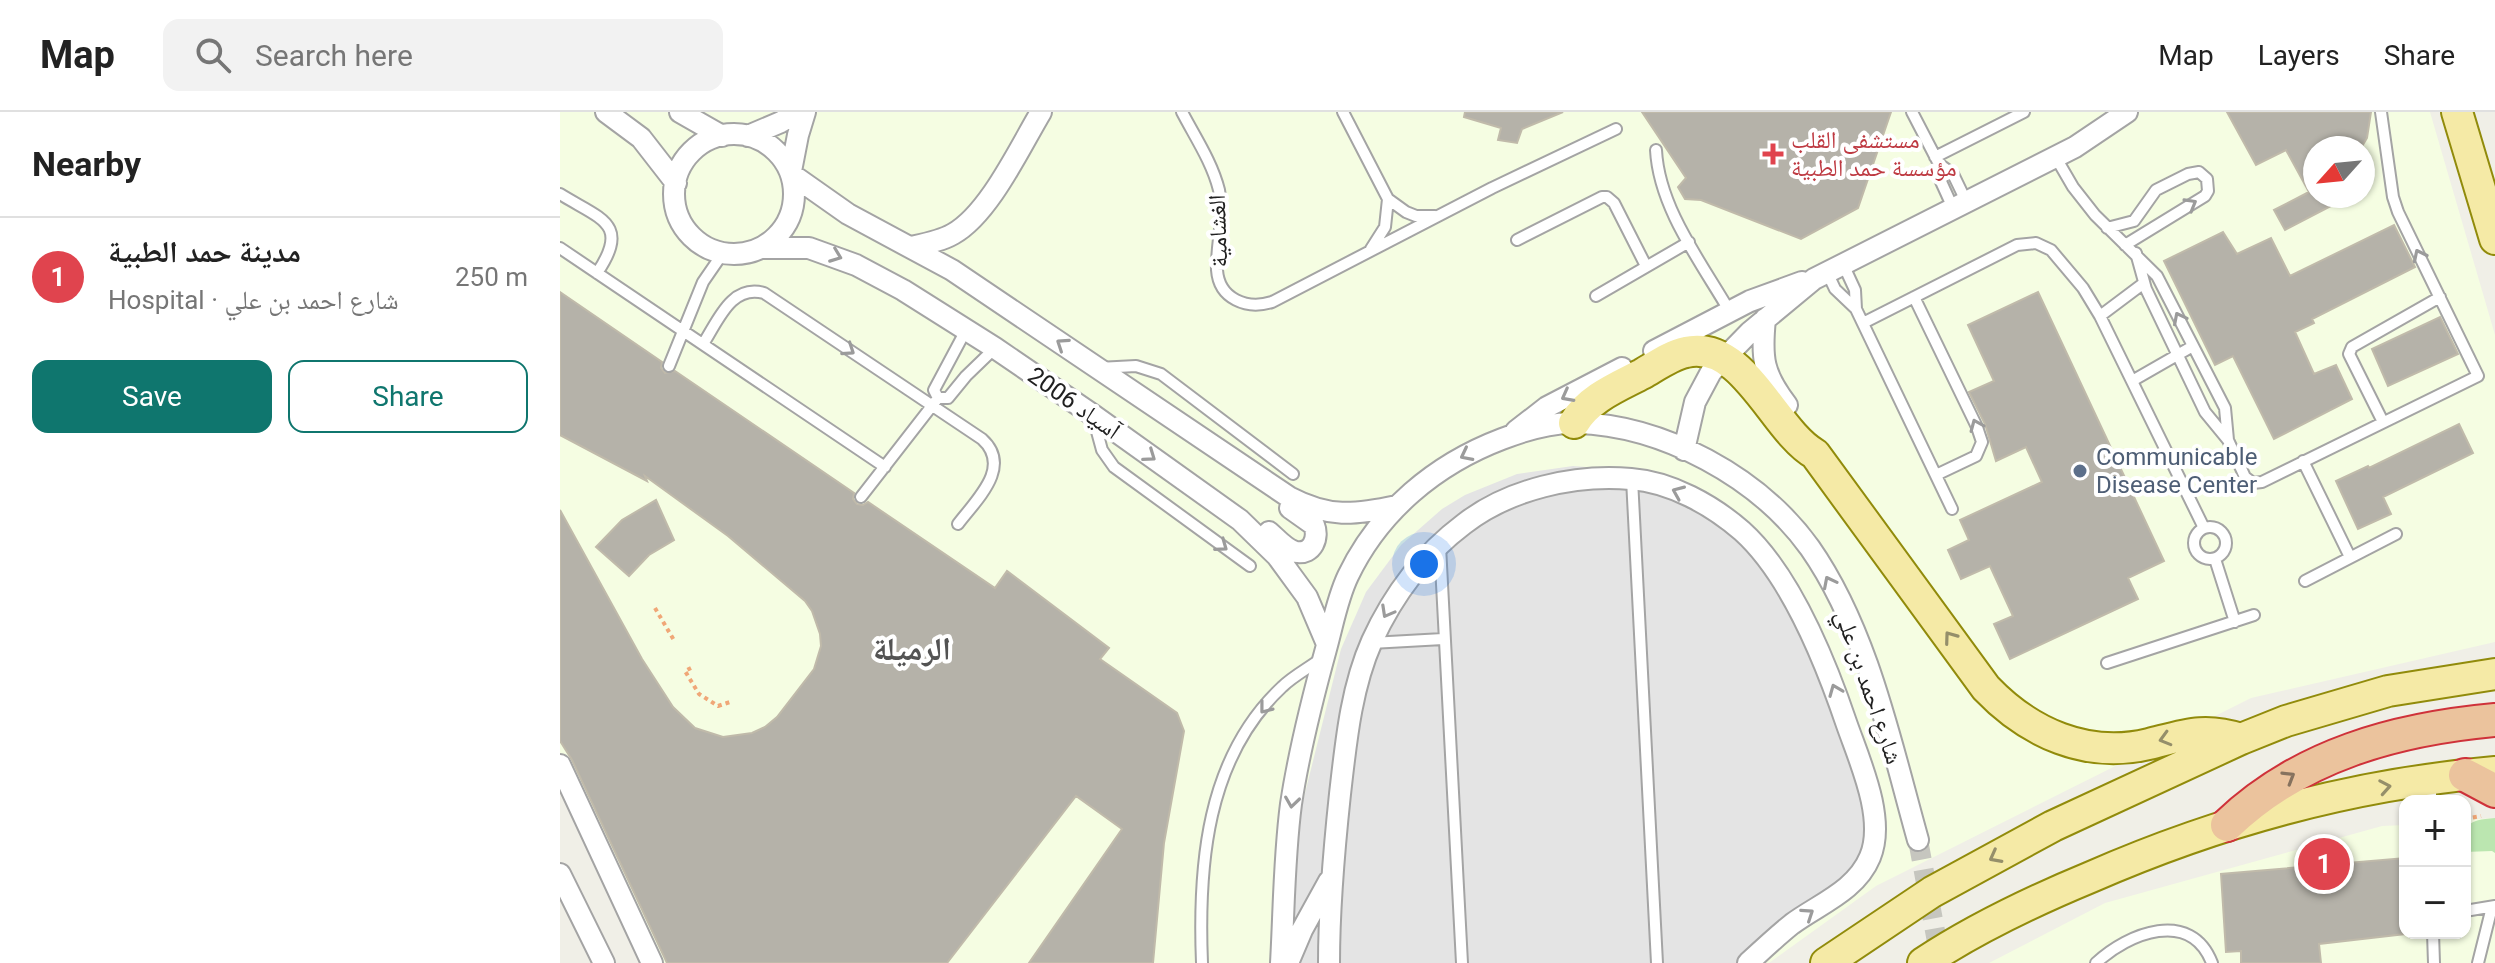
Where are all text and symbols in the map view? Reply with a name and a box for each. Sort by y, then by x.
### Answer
search box [163,19,723,91]
text: Map [40,33,115,77]
icon: search [191,33,235,77]
text: Search here [255,38,413,73]
text: Map [2158,39,2214,72]
text: Layers [2258,39,2340,72]
text: Share [2384,39,2455,72]
place label: مستشفى القلب مؤسسة حمد الطبية [1791,126,1957,182]
north arrow [2303,136,2375,208]
marker: مستشفى القلب مؤسسة حمد الطبية [1762,143,1784,165]
text: Nearby [32,144,141,184]
street label: الغشامية [1203,194,1233,268]
one-way arrow [2183,198,2197,214]
text: مدينة حمد الطبية [108,234,301,269]
one-way arrow [828,247,842,263]
one-way arrow [2413,249,2429,264]
text: 1 [51,262,65,292]
text: 250 m [455,262,528,292]
text: Hospital · شارع احمد بن علي [108,285,399,315]
one-way arrow [2173,311,2188,326]
one-way arrow [1057,338,1071,353]
one-way arrow [841,340,855,355]
button: Save [32,360,272,433]
button: Share [288,360,528,433]
street label: آسياد 2006 [1023,361,1126,445]
one-way arrow [1561,387,1575,402]
one-way arrow [1969,419,1985,433]
place label: Communicable Disease Center [2096,443,2257,499]
one-way arrow [1459,445,1474,461]
one-way arrow [1141,446,1155,461]
marker: Communicable Disease Center [2071,462,2089,480]
one-way arrow [1672,486,1687,502]
one-way arrow [1213,536,1227,550]
your location [1404,544,1444,584]
one-way arrow [1823,575,1839,590]
one-way arrow [1381,603,1397,618]
street label: شارع احمد بن علي [1825,606,1908,769]
district label: الرميلة [873,630,951,668]
one-way arrow [1945,632,1960,646]
one-way arrow [1828,684,1844,698]
one-way arrow [1260,699,1275,713]
one-way arrow [2158,730,2172,746]
one-way arrow [2280,771,2295,787]
one-way arrow [2378,779,2391,796]
one-way arrow [1284,795,1301,809]
map controls [2399,795,2471,939]
button: + [2399,795,2471,867]
pin: 1 [2298,834,2350,894]
one-way arrow [1989,847,2004,862]
button: − [2399,867,2471,939]
one-way arrow [1799,909,1814,924]

